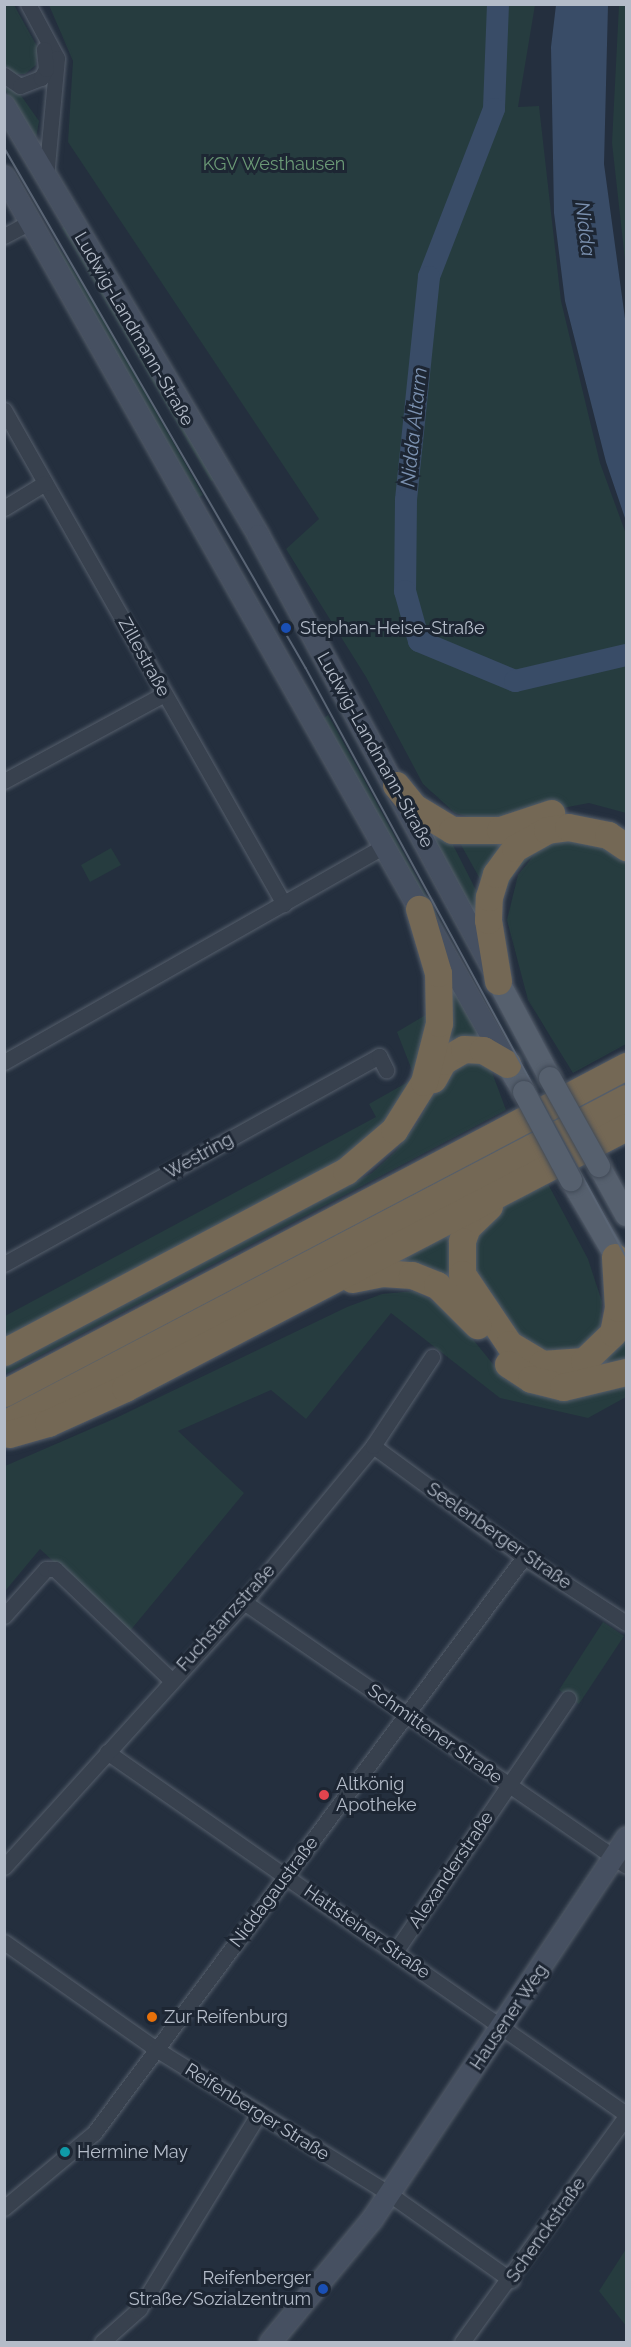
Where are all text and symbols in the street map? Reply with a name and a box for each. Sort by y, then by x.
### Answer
park label: KGV Westhausen [202,153,346,175]
water label: Nidda [570,200,600,258]
street label: Ludwig-Landmann-Straße [70,228,198,430]
water label: Nidda Altarm [396,366,432,488]
street label: Zillestraße [113,614,175,700]
place label: Stephan-Heise-Straße [300,617,485,639]
marker: Stephan-Heise-Straße [277,619,295,637]
street label: Ludwig-Landmann-Straße [312,649,438,851]
street label: Westring [161,1128,237,1184]
street label: Seelenberger Straße [422,1478,576,1594]
street label: Fuchstanzstraße [172,1560,280,1676]
street label: Schmittener Straße [363,1679,507,1789]
place label: Altkönig Apotheke [336,1774,417,1816]
marker: Altkönig Apotheke [317,1788,331,1802]
street label: Alexanderstraße [404,1808,498,1932]
street label: Niddagaustraße [225,1832,323,1952]
street label: Hattsteiner Straße [300,1880,434,1984]
street label: Hausener Weg [465,1959,553,2075]
place label: Zur Reifenburg [164,2006,288,2028]
marker: Zur Reifenburg [145,2010,159,2024]
street label: Reifenberger Straße [181,2059,333,2165]
place label: Hermine May [77,2141,188,2163]
marker: Hermine May [58,2145,72,2159]
street label: Schenckstraße [502,2173,590,2287]
place label: Reifenberger Straße/Sozialzentrum [129,2268,311,2310]
marker: Reifenberger Straße/Sozialzentrum [316,2282,330,2296]

